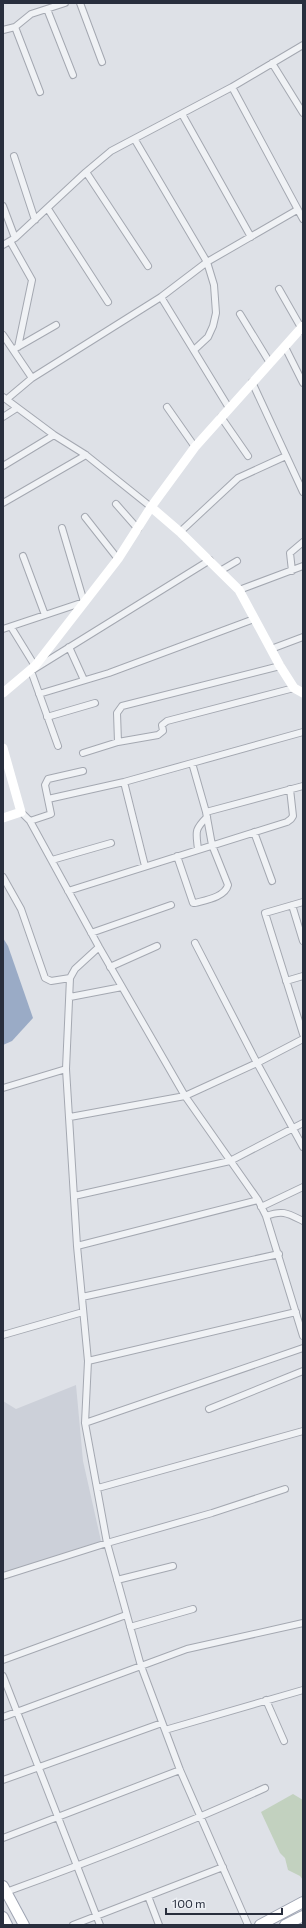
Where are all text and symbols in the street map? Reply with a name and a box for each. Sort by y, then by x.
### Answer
scale bar [166,1890,282,1916]
text: 100 m [172,1896,206,1910]

